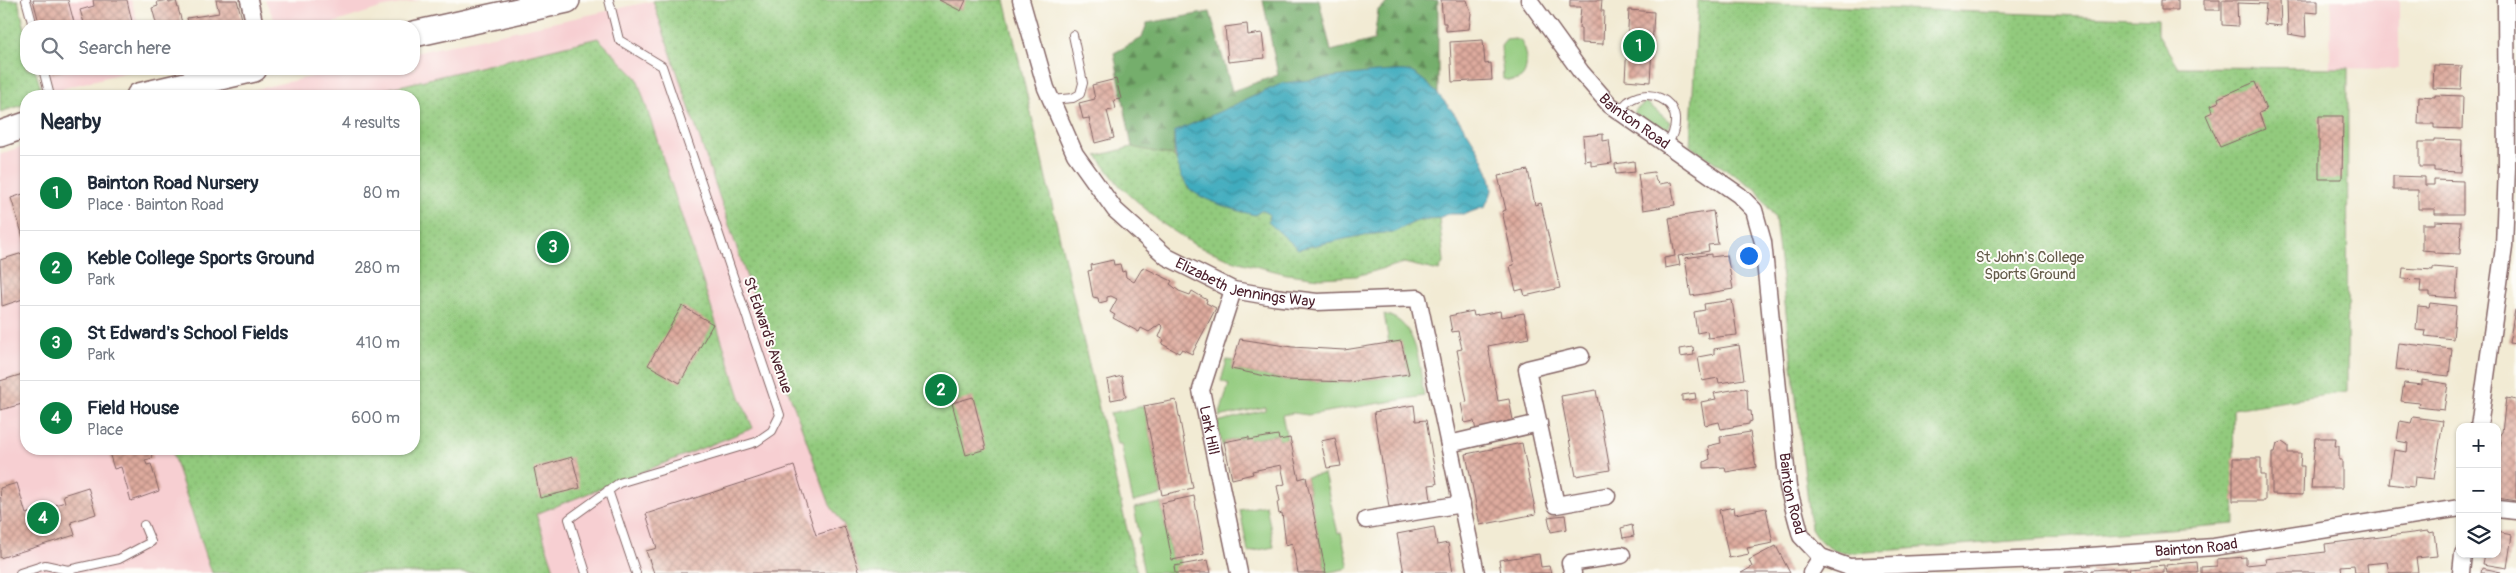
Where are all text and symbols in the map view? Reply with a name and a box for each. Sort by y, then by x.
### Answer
search box [20,20,420,75]
pin: 1 [1623,27,1655,65]
icon: search [38,34,66,62]
text: Search here [78,36,171,60]
street label: Bainton Road [1594,90,1673,154]
text: Nearby [40,109,101,136]
text: 4 results [342,113,400,133]
text: Bainton Road Nursery [87,171,258,195]
text: 1 [53,183,59,203]
text: 80 m [363,183,400,203]
text: Place · Bainton Road [87,195,224,215]
pin: 3 [537,228,569,266]
your location [1736,243,1762,269]
text: Keble College Sports Ground [87,246,315,270]
park label: St John's College Sports Ground [1976,248,2085,284]
street label: Elizabeth Jennings Way [1172,254,1317,312]
text: 2 [52,258,60,278]
text: 280 m [354,258,400,278]
text: Park [87,270,115,290]
street label: St Edward's Avenue [739,275,797,396]
text: St Edward's School Fields [87,321,288,345]
text: 3 [52,333,60,353]
text: 410 m [356,333,400,353]
text: Park [87,345,115,365]
pin: 2 [925,371,957,409]
text: Field House [87,396,179,420]
street label: Lark Hill [1194,404,1223,456]
text: 4 [51,408,61,428]
text: 600 m [351,408,400,428]
text: Place [87,420,123,440]
map controls [2456,423,2501,558]
button: + [2456,423,2501,468]
street label: Bainton Road [1775,452,1809,537]
button: − [2456,468,2501,513]
pin: 4 [27,499,59,537]
button: layers [2456,513,2501,558]
street label: Bainton Road [2154,534,2239,561]

